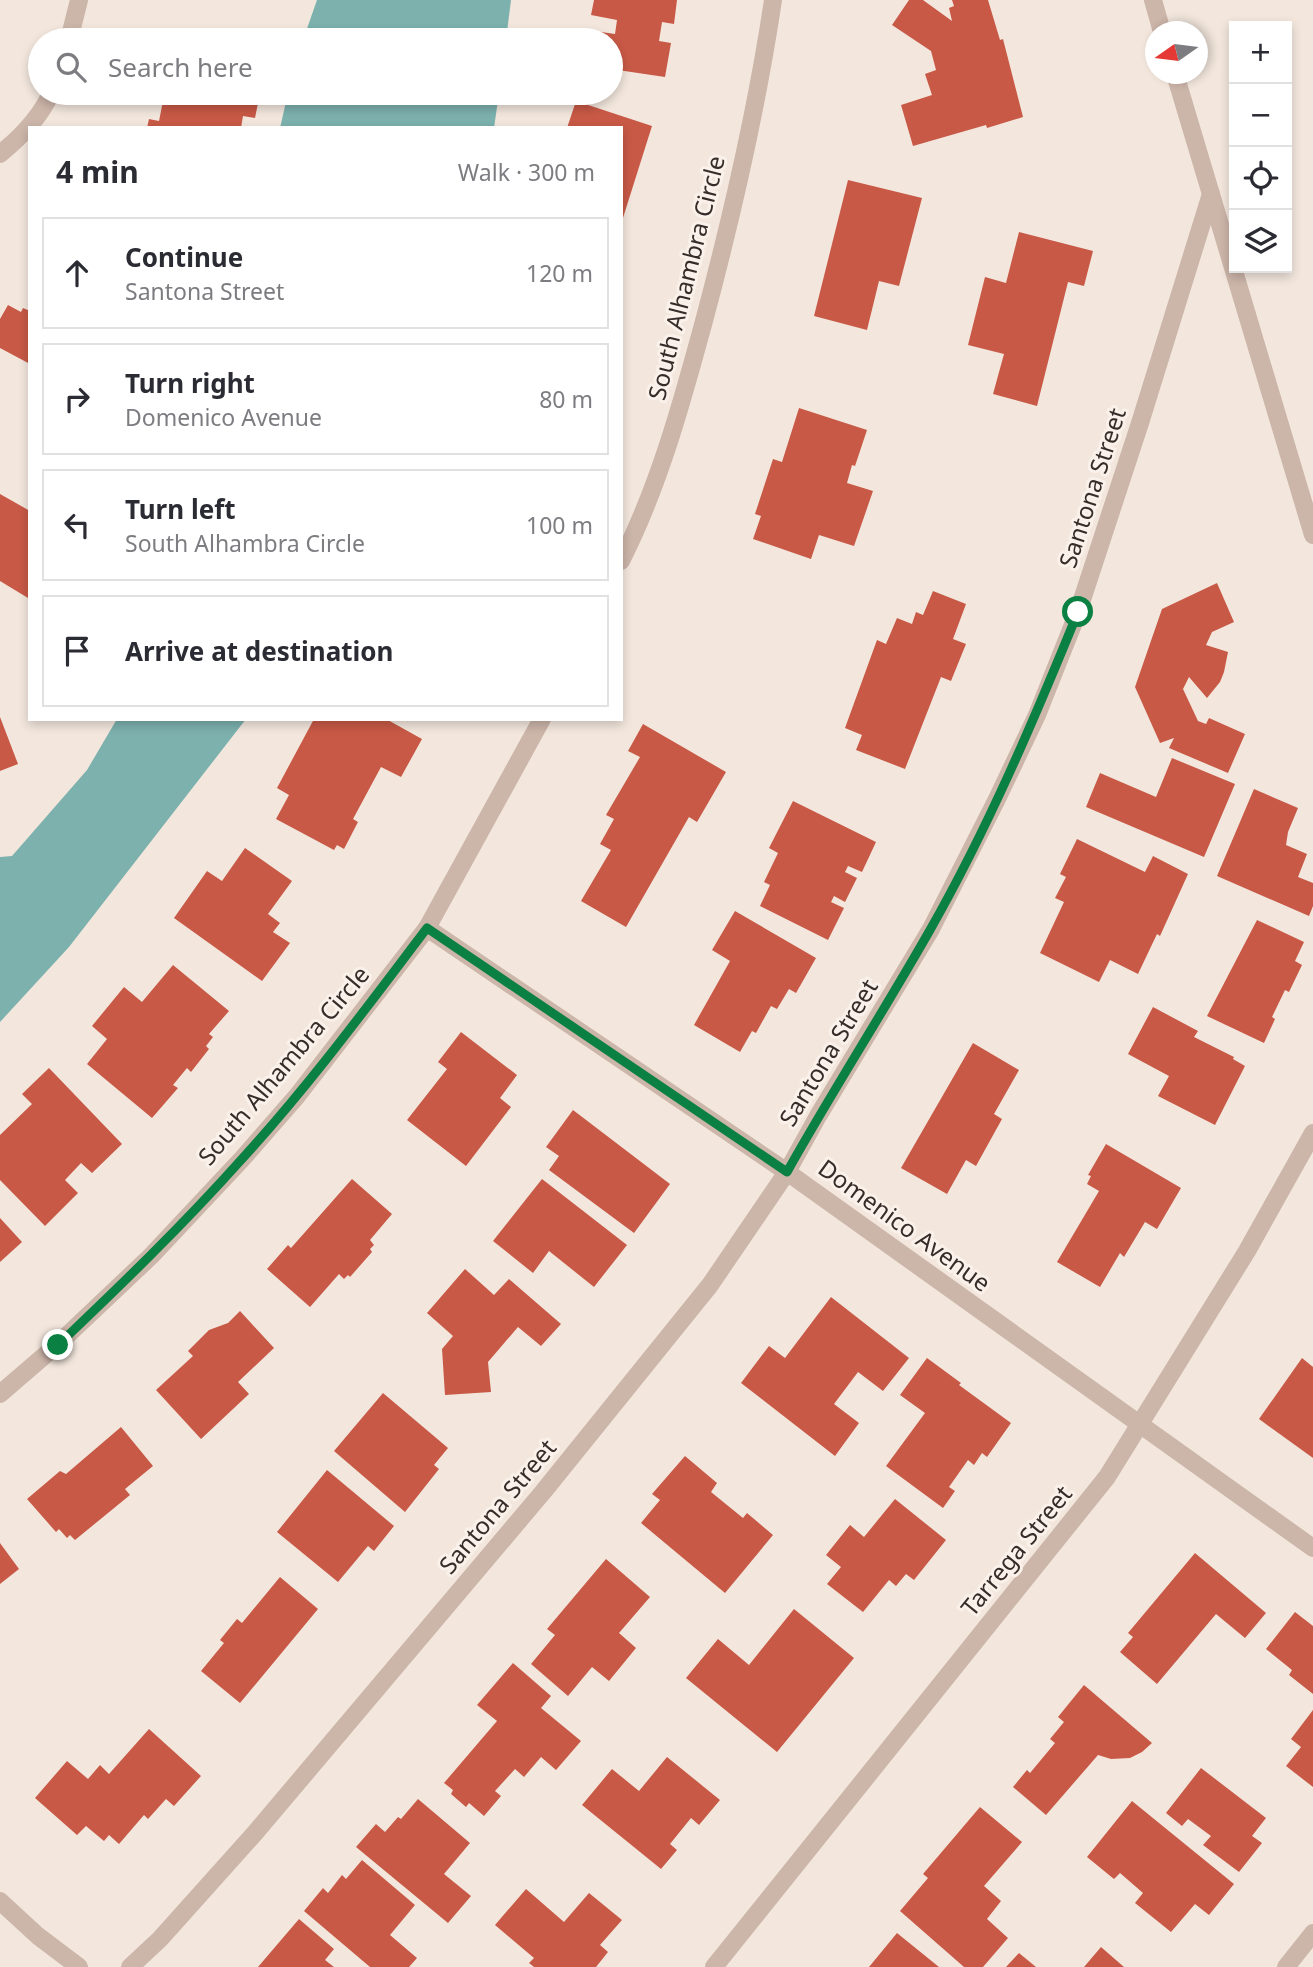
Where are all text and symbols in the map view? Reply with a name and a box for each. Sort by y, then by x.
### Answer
north arrow [1145,21,1208,84]
map controls [1229,21,1292,273]
button: + [1229,21,1292,84]
search box [28,28,623,105]
icon: search [52,48,90,86]
text: Search here [108,49,253,85]
button: − [1229,84,1292,147]
button: locate [1229,147,1292,210]
text: 4 min [56,151,139,192]
street label: South Alhambra Circle [639,152,732,403]
text: Walk · 300 m [458,156,595,188]
button: layers [1229,210,1292,273]
text: Continue [125,239,243,275]
icon: ahead [58,254,96,292]
text: 120 m [526,257,593,289]
text: Santona Street [125,275,284,307]
text: Turn right [125,365,255,401]
icon: right [58,380,96,418]
text: 80 m [539,383,593,415]
text: Domenico Avenue [125,401,322,433]
street label: Santona Street [1050,403,1133,572]
text: Turn left [125,491,236,527]
icon: left [58,506,96,544]
text: 100 m [526,509,593,541]
text: South Alhambra Circle [125,527,365,559]
route start [1062,596,1093,627]
icon: arrive [58,632,96,670]
text: Arrive at destination [125,633,394,669]
street label: South Alhambra Circle [190,958,376,1172]
street label: Santona Street [771,972,885,1132]
street label: Domenico Avenue [812,1151,998,1299]
route end [42,1329,73,1360]
street label: Santona Street [431,1432,563,1580]
street label: Tarrega Street [953,1478,1079,1622]

